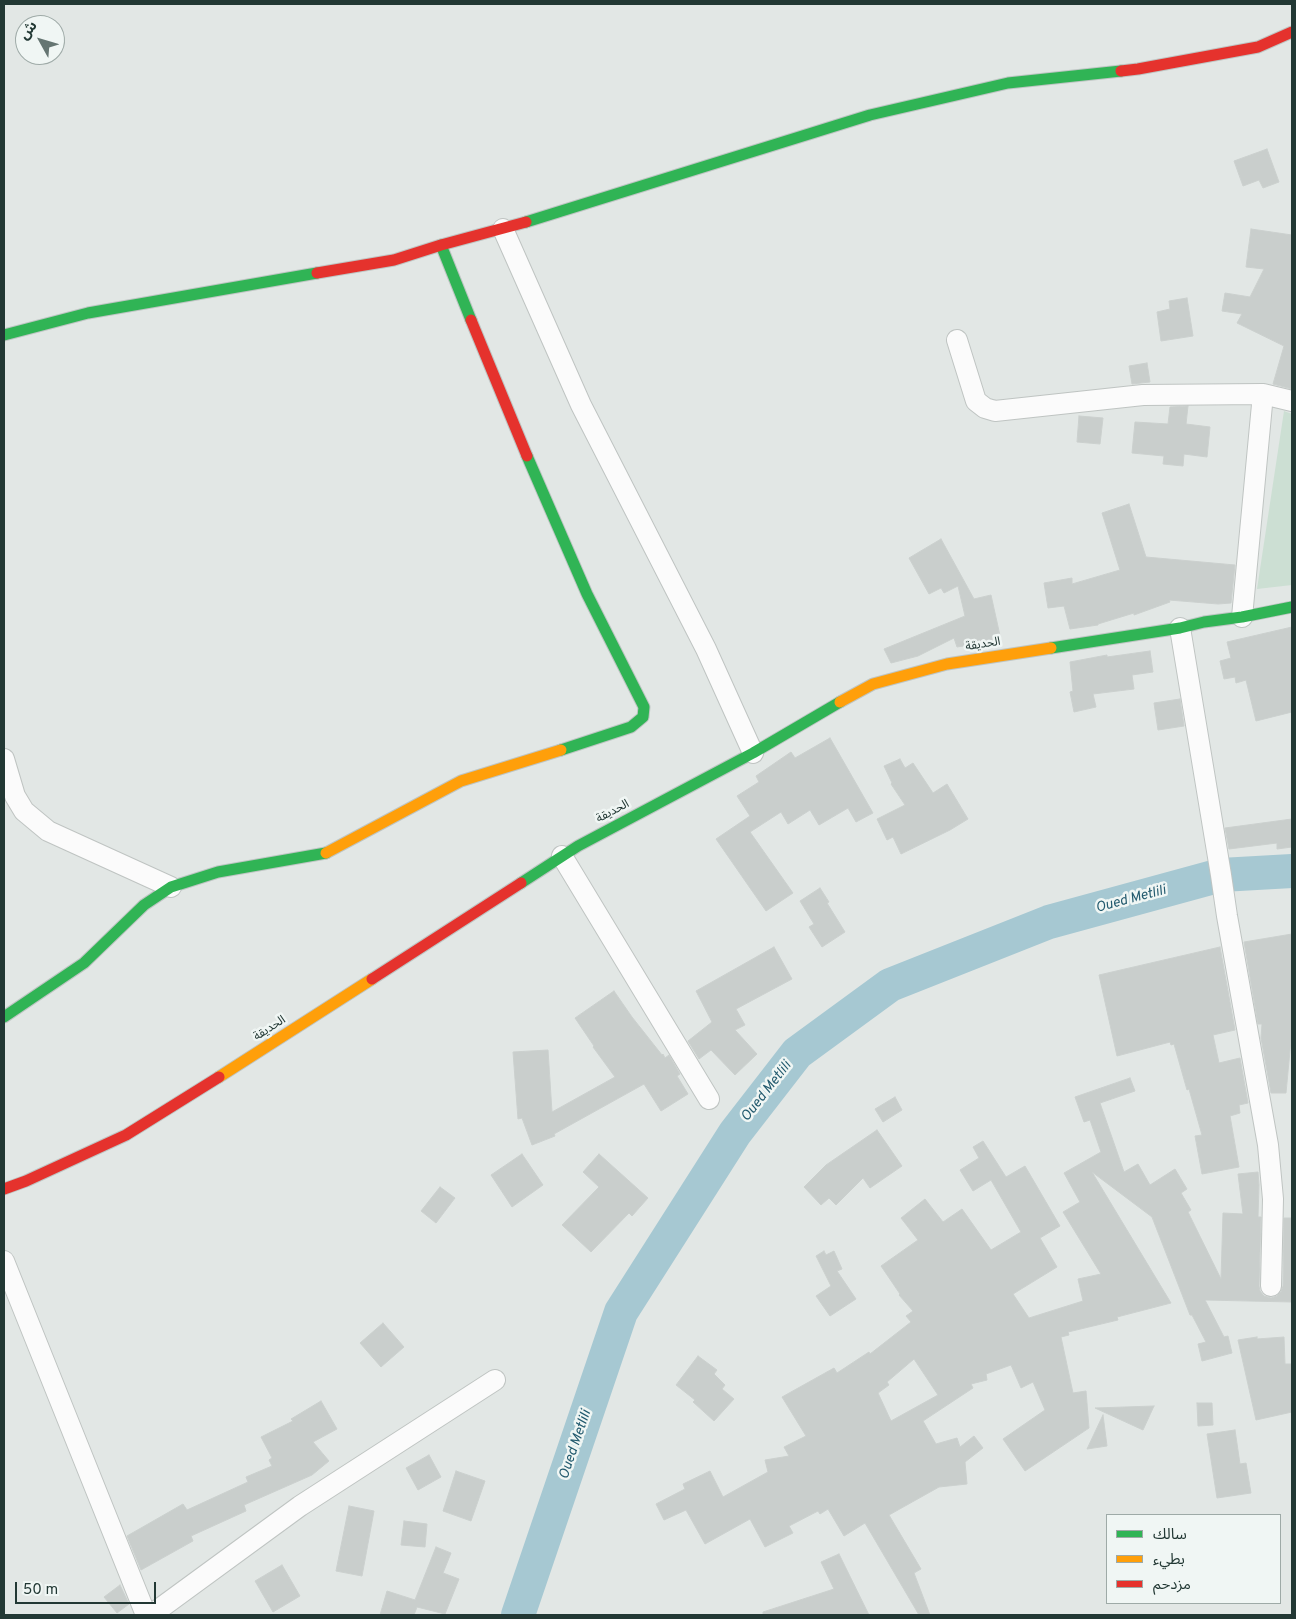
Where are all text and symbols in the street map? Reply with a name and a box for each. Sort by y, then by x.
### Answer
north arrow [15,15,65,65]
text: ش [16,18,41,44]
street label: الحديقة [964,635,1002,655]
street label: الحديقة [594,797,632,827]
water label: Oued Metlili [1094,883,1168,917]
street label: الحديقة [251,1013,289,1045]
water label: Oued Metlili [738,1058,796,1126]
water label: Oued Metlili [556,1408,596,1482]
legend [1106,1514,1281,1604]
text: سالك [1153,1526,1187,1545]
text: بطيء [1153,1551,1185,1570]
scale bar [18,1572,159,1604]
text: مزدحم [1153,1576,1191,1595]
text: 50 m [23,1581,58,1600]

